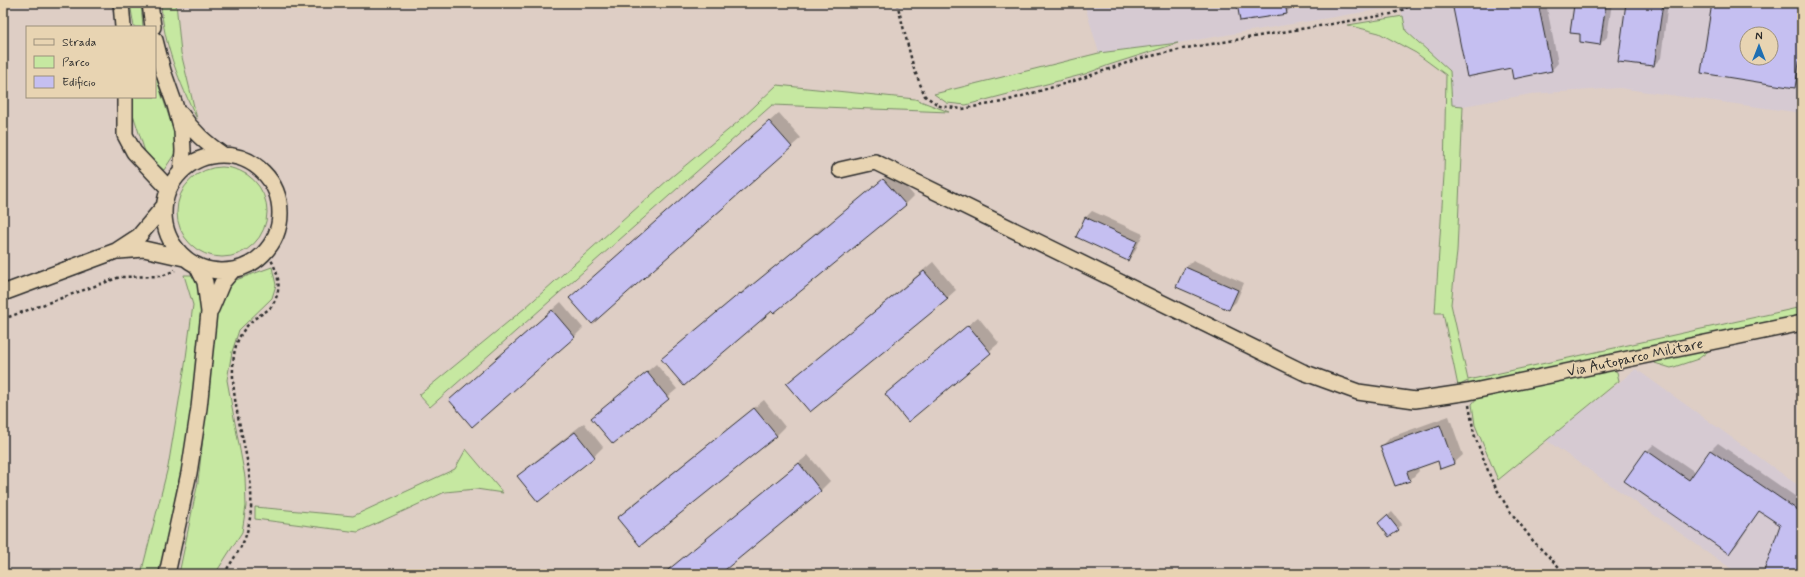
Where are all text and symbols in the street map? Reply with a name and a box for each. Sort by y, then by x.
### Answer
legend [26,26,156,98]
north arrow [1739,26,1779,66]
text: N [1755,30,1763,44]
text: Strada [62,35,96,51]
text: Parco [62,55,90,71]
text: Edificio [62,75,96,91]
street label: Via Autoparco Militare [1565,335,1705,381]

